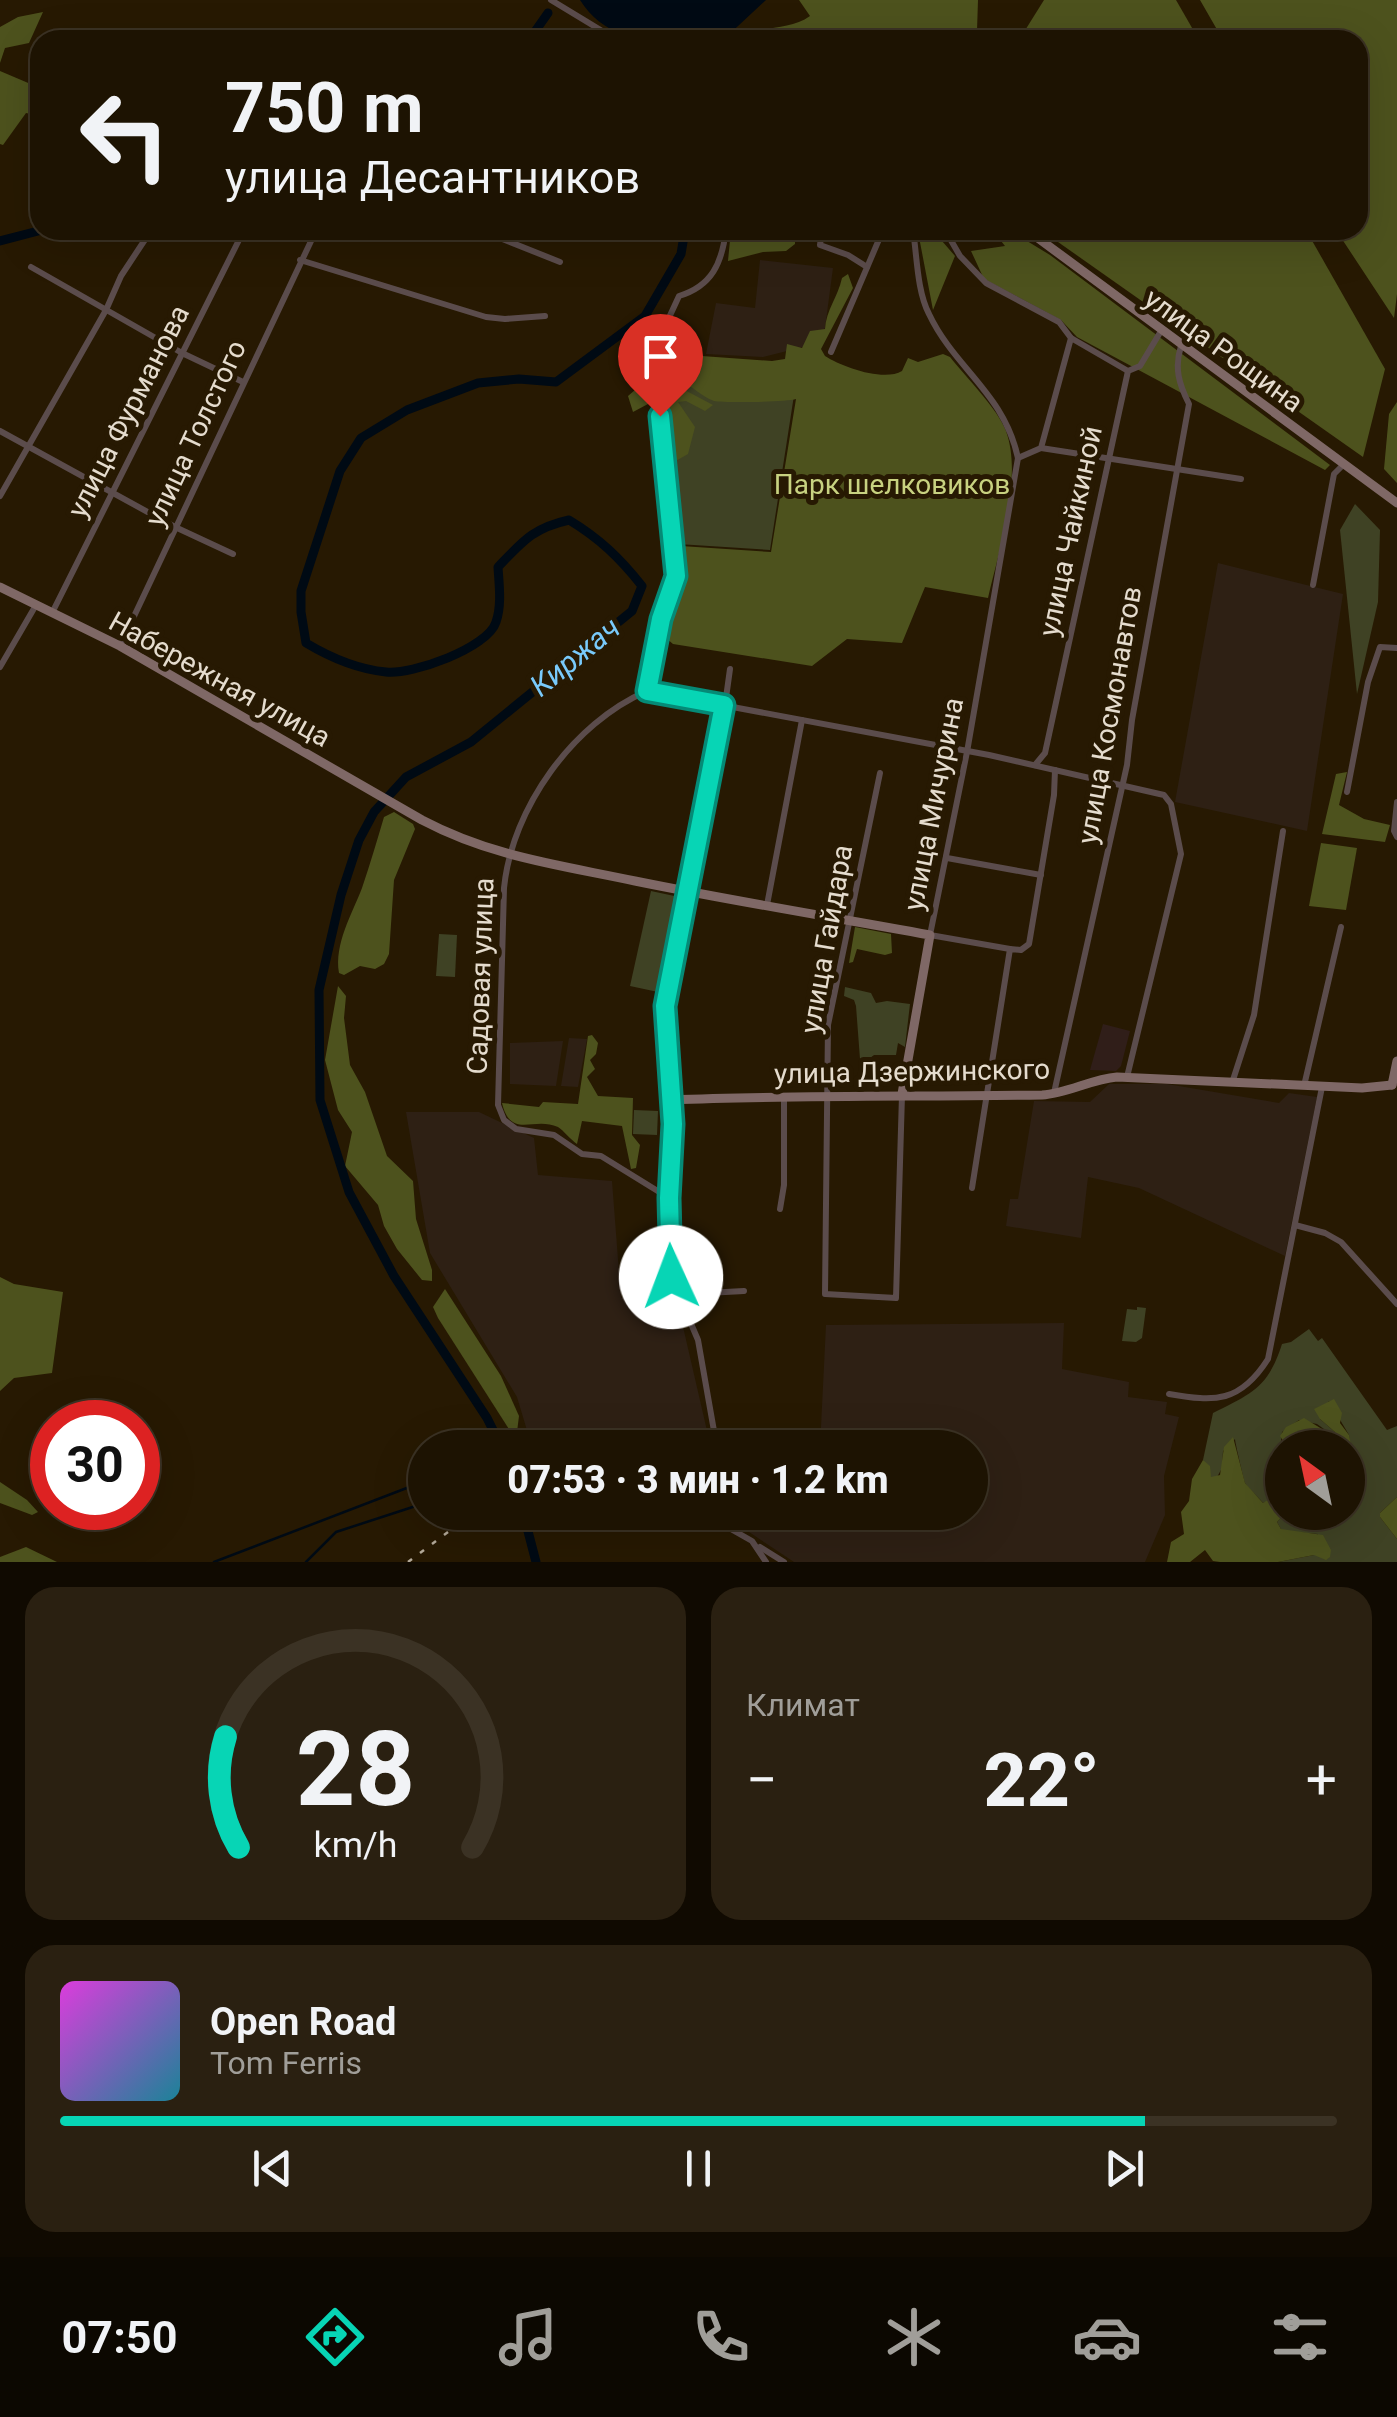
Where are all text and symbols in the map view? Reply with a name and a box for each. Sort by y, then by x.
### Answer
text: 750 m [225,67,424,149]
icon: left [60,70,190,200]
text: улица Десантников [225,151,640,204]
street label: улица Рощина [1138,282,1309,419]
street label: улица Фурманова [61,300,196,523]
pin [618,314,703,417]
icon: arrive [633,329,688,384]
street label: улица Толстого [138,335,253,532]
street label: улица Чайкиной [1032,423,1109,639]
park label: Парк шелковиков [774,468,1010,501]
street label: улица Космонавтов [1071,584,1148,846]
street label: Набережная улица [103,605,336,754]
water label: Киржач [523,610,627,703]
street label: улица Мичурина [897,695,970,913]
street label: улица Гайдара [794,842,859,1036]
street label: Садовая улица [461,877,500,1075]
street label: улица Дзержинского [774,1053,1050,1090]
position arrow [619,1225,723,1329]
speed limit sign: 30 [30,1400,160,1530]
north arrow [1265,1430,1365,1530]
map controls [1265,1430,1365,1530]
text: 07:53 · 3 мин · 1.2 km [507,1458,889,1502]
text: Климат [746,1686,860,1724]
text: 28 [296,1709,415,1830]
text: 22° [984,1736,1100,1824]
text: − [746,1748,777,1812]
text: + [1306,1748,1337,1812]
text: km/h [314,1824,397,1866]
text: Open Road [210,2000,396,2044]
text: Tom Ferris [210,2044,362,2082]
icon: previous [245,2141,300,2196]
icon: pause [671,2141,726,2196]
icon: next [1097,2141,1152,2196]
icon: directions [300,2302,370,2372]
icon: music [493,2302,563,2372]
icon: phone [686,2302,756,2372]
icon: climate [879,2302,949,2372]
icon: car [1072,2302,1142,2372]
icon: filters [1265,2302,1335,2372]
text: 07:50 [62,2311,177,2364]

